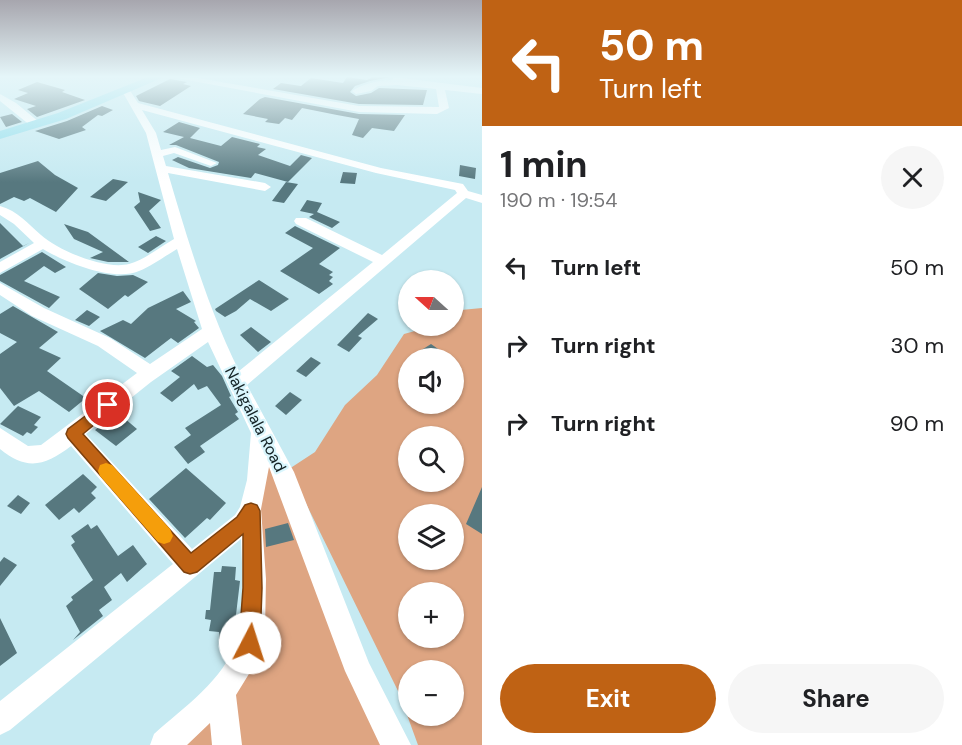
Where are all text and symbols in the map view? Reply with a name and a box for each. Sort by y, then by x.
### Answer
text: 50 m [599,18,704,73]
icon: left [500,24,578,102]
text: Turn left [599,71,702,106]
text: 1 min [500,141,588,188]
button: close [881,146,944,209]
text: 190 m · 19:54 [500,187,617,213]
icon: left [500,251,533,284]
text: Turn left [551,253,641,282]
text: 50 m [890,253,944,282]
north arrow [398,270,464,336]
map controls [398,270,464,726]
icon: right [500,329,533,362]
text: Turn right [551,331,656,360]
text: 30 m [890,331,944,360]
button: sound [398,348,464,414]
street label: Nakigalala Road [220,363,291,475]
pin [82,379,133,430]
icon: arrive [91,388,124,421]
icon: right [500,407,533,440]
text: Turn right [551,409,656,438]
text: 90 m [890,409,944,438]
button: search [398,426,464,492]
button: layers [398,504,464,570]
button: + [398,582,464,648]
position arrow [218,611,282,675]
button: − [398,660,464,726]
button: Exit [500,664,716,733]
button: Share [728,664,944,733]

